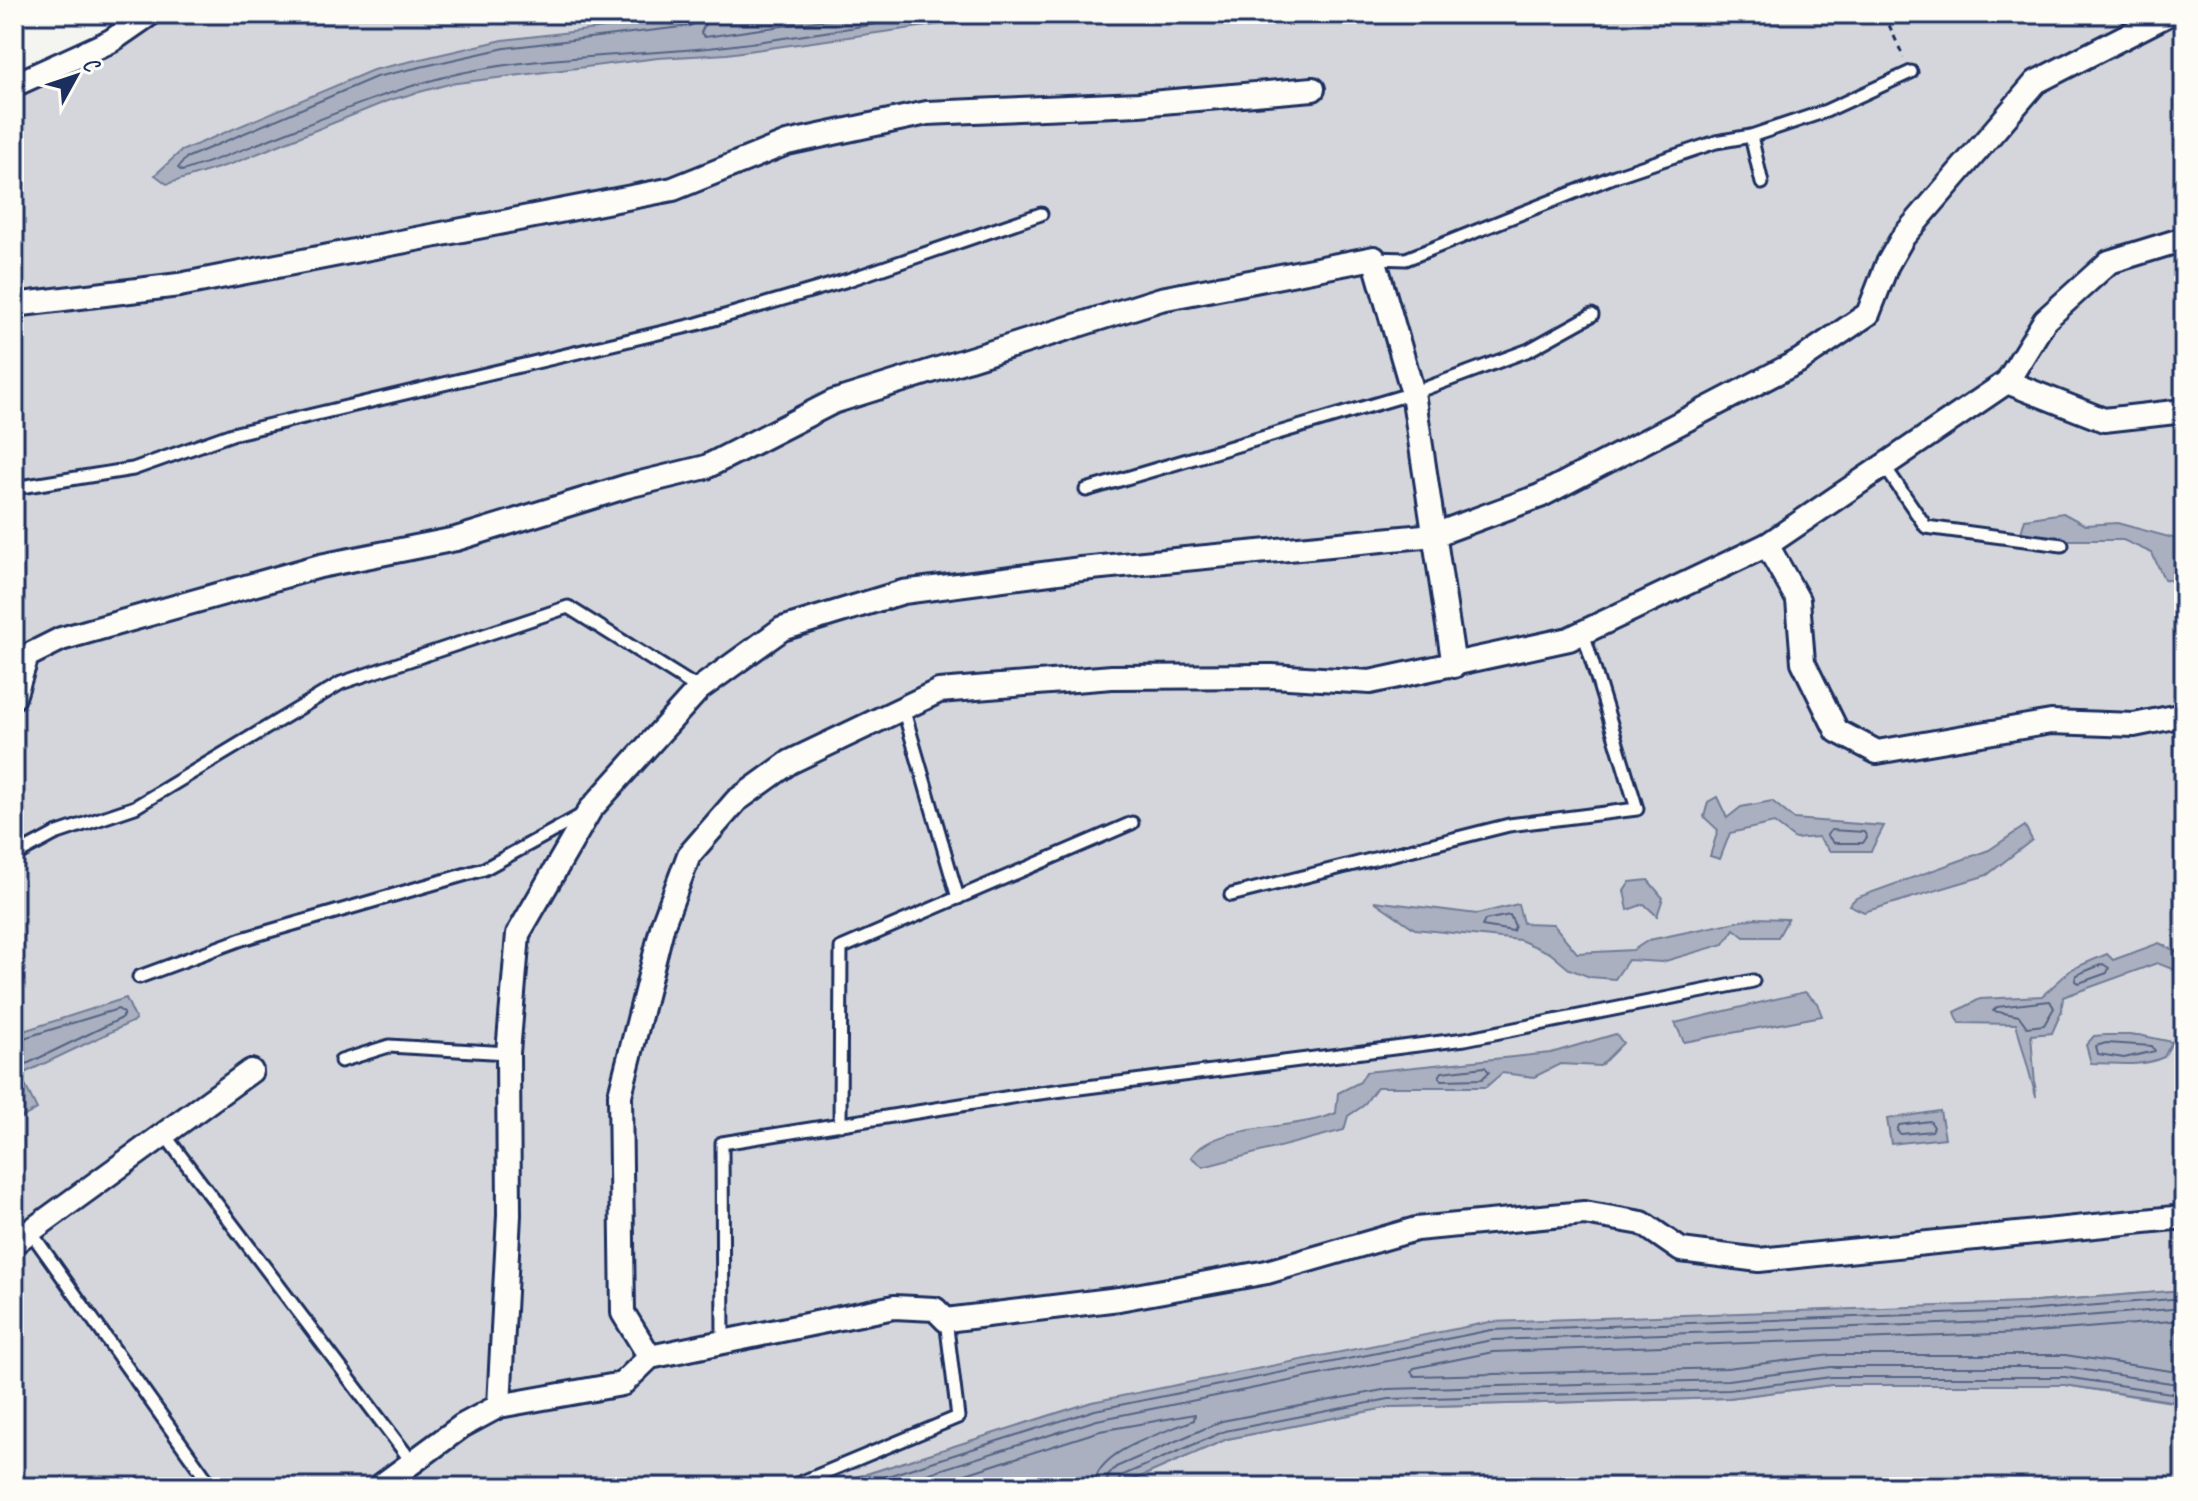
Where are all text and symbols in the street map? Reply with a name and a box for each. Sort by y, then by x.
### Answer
north arrow [36,36,116,116]
text: С [76,51,107,79]

